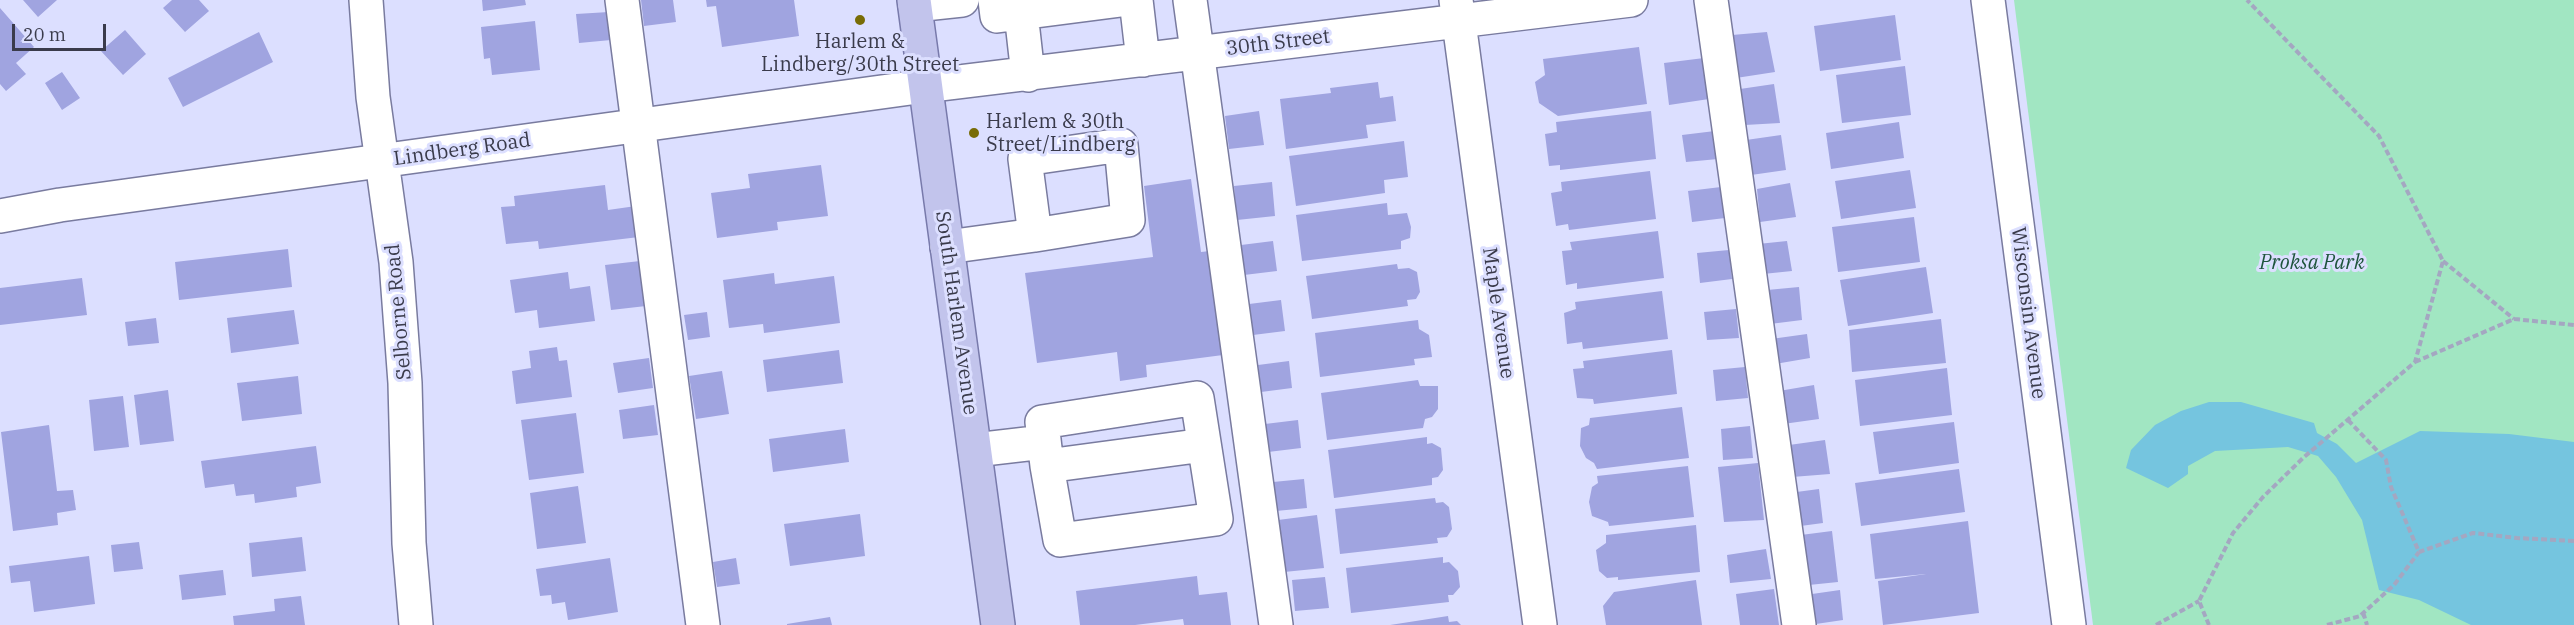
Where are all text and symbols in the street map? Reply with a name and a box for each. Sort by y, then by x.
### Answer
scale bar [15,12,110,50]
marker: Harlem & Lindberg/30th Street [853,13,867,27]
text: 20 m [23,23,66,46]
street label: 30th Street [1225,25,1331,61]
place label: Harlem & Lindberg/30th Street [761,30,959,77]
place label: Harlem & 30th Street/Lindberg [986,110,1135,157]
marker: Harlem & 30th Street/Lindberg [967,126,981,140]
street label: Lindberg Road [392,129,532,171]
street label: South Harlem Avenue [930,209,982,417]
street label: Wisconsin Avenue [2006,226,2050,400]
street label: Selborne Road [381,243,417,381]
street label: Maple Avenue [1477,246,1519,380]
park label: Proksa Park [2259,251,2365,275]

